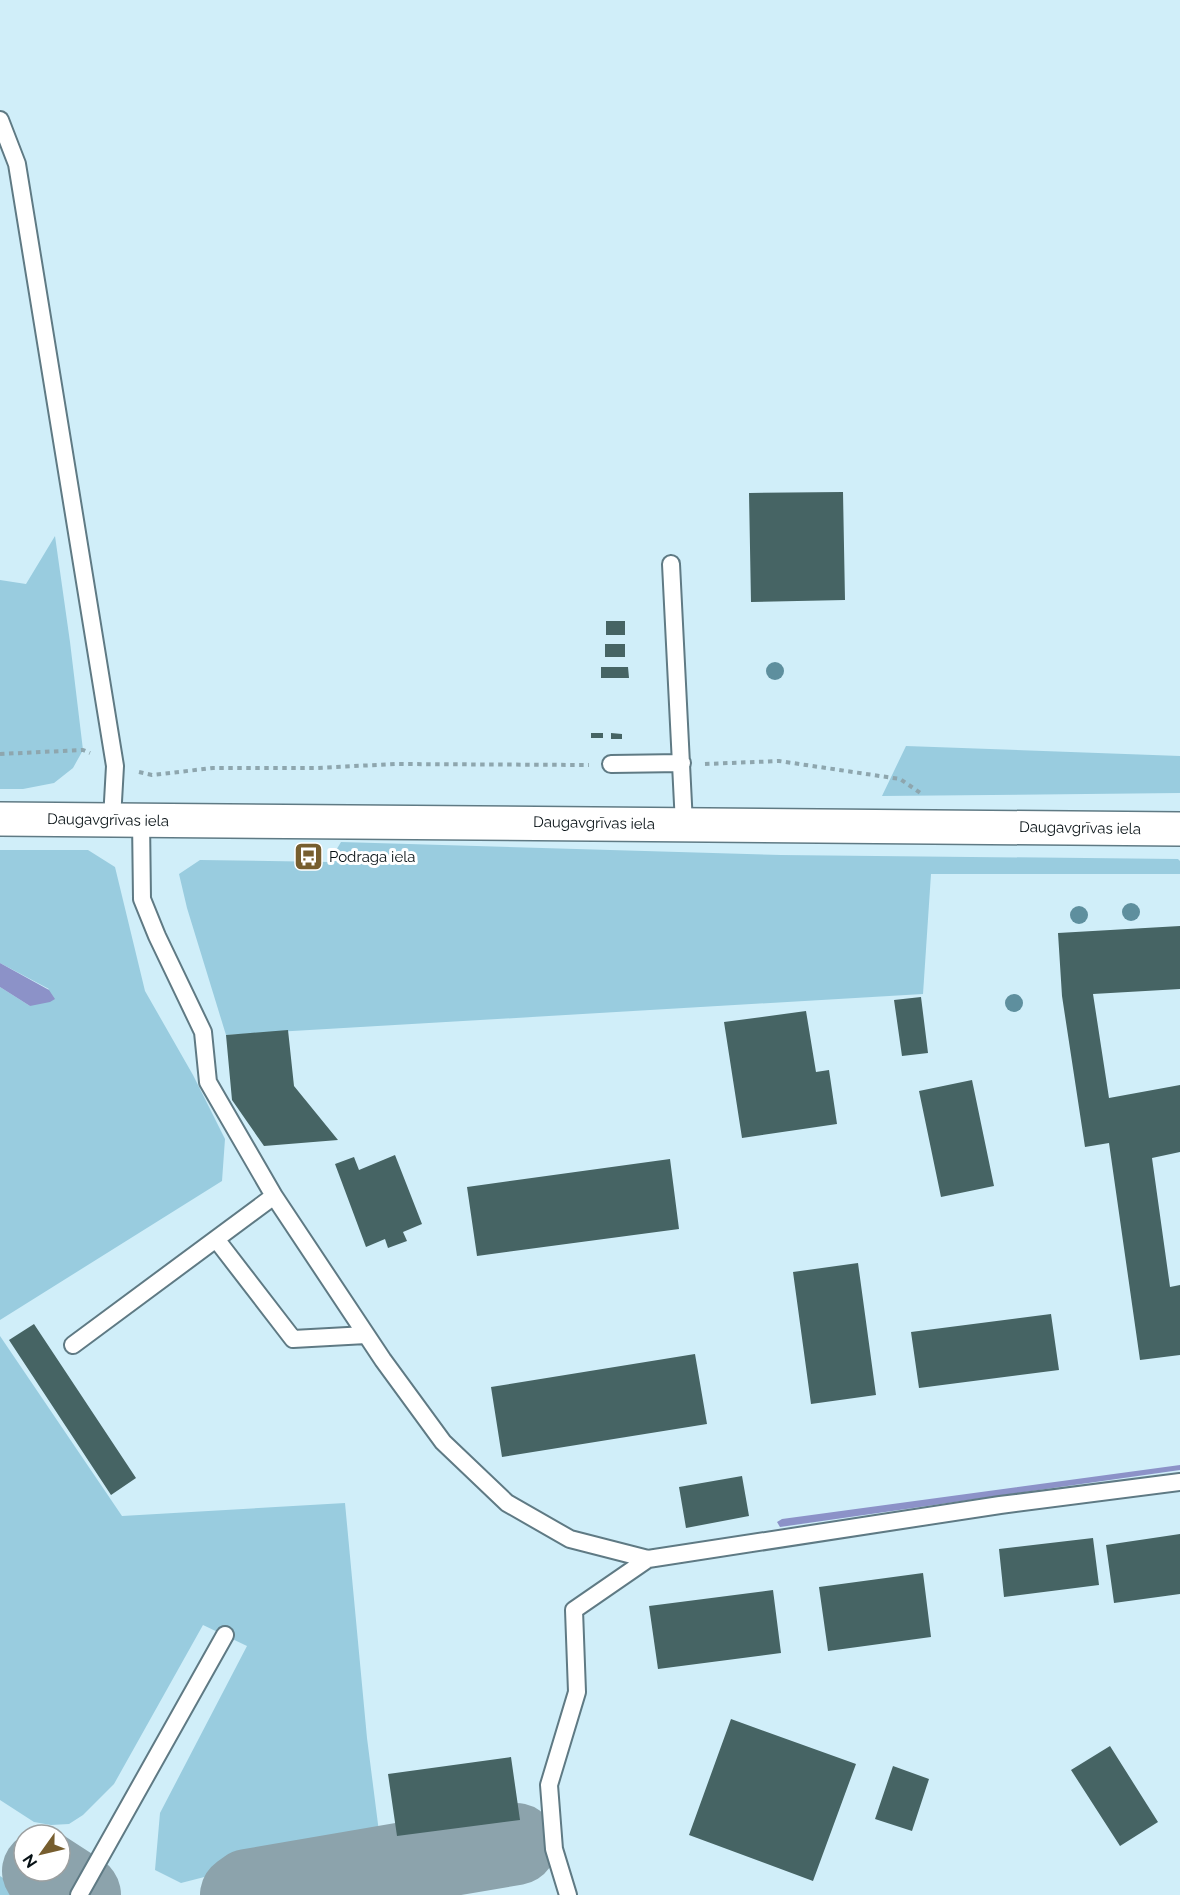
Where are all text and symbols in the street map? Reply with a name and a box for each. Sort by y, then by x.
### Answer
street label: Daugavgrīvas iela [47,810,169,830]
street label: Daugavgrīvas iela [533,813,655,833]
street label: Daugavgrīvas iela [1019,818,1141,838]
bus stop icon: Podraga iela [292,841,324,873]
place label: Podraga iela [329,848,415,866]
north arrow [12,1823,72,1883]
text: N [19,1851,41,1871]

